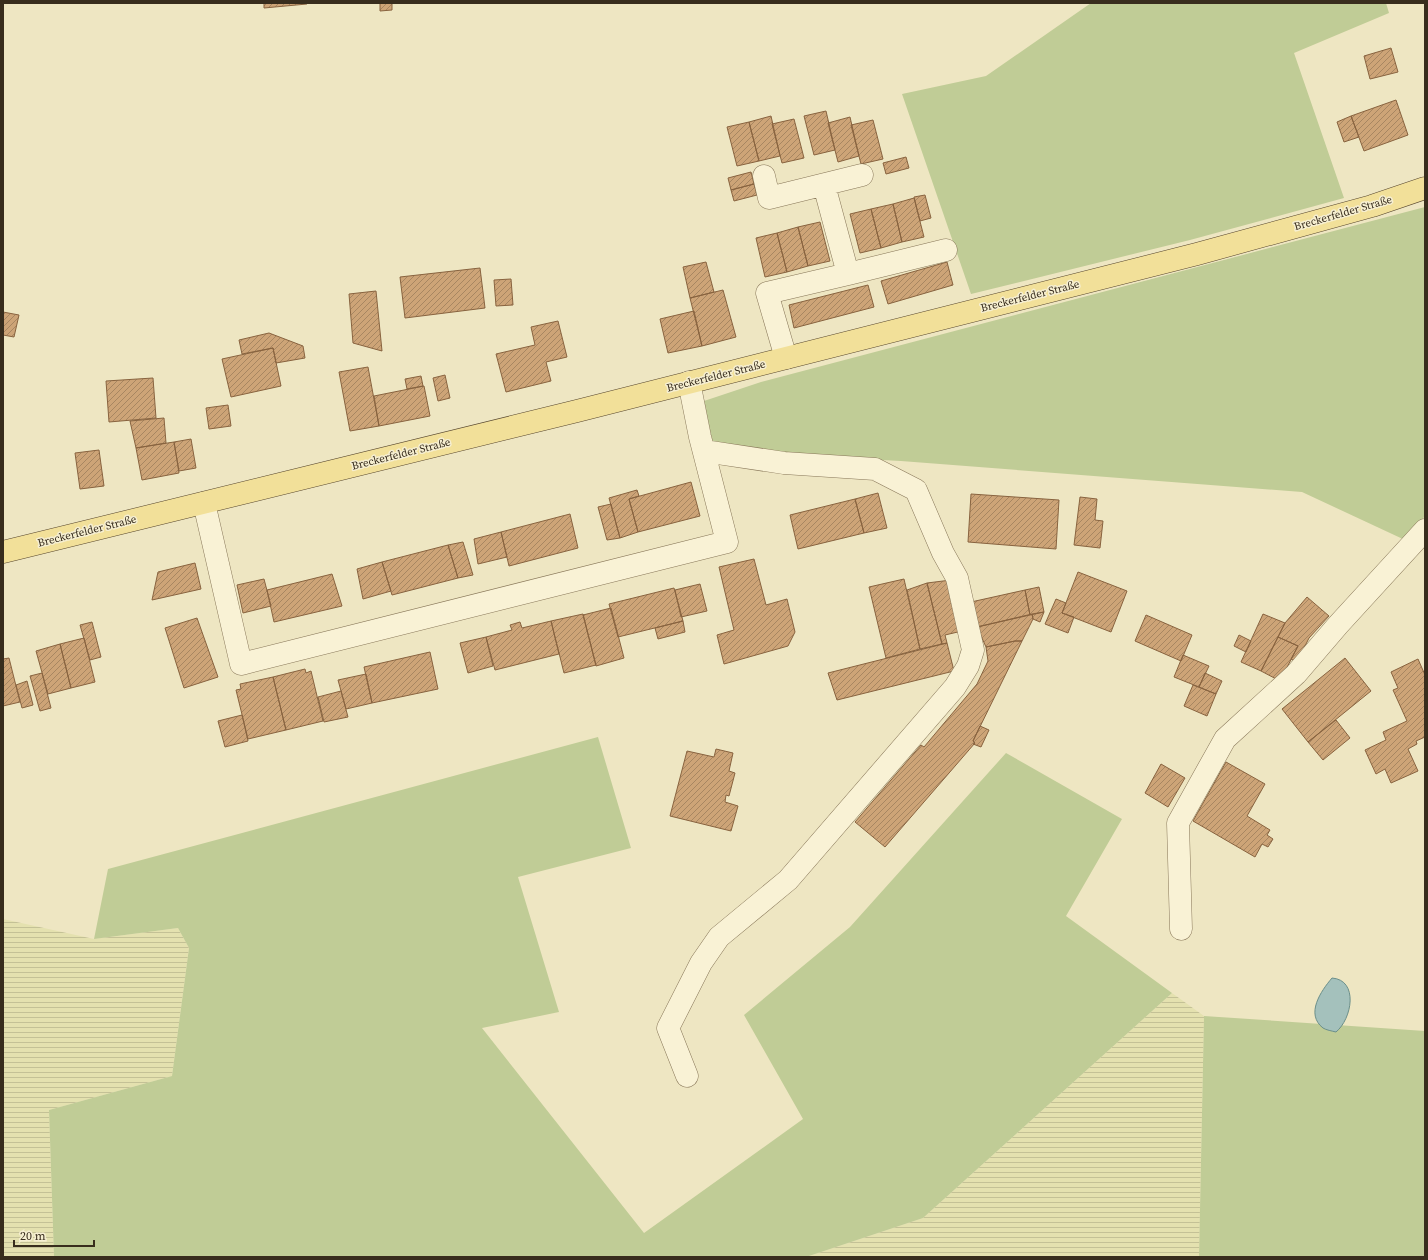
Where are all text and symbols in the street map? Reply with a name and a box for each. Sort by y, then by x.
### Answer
street label: Breckerfelder Straße [1292,192,1394,234]
street label: Breckerfelder Straße [979,276,1081,316]
street label: Breckerfelder Straße [665,356,767,396]
street label: Breckerfelder Straße [350,434,452,474]
street label: Breckerfelder Straße [36,511,138,551]
scale bar [14,1222,94,1248]
text: 20 m [20,1228,46,1244]

